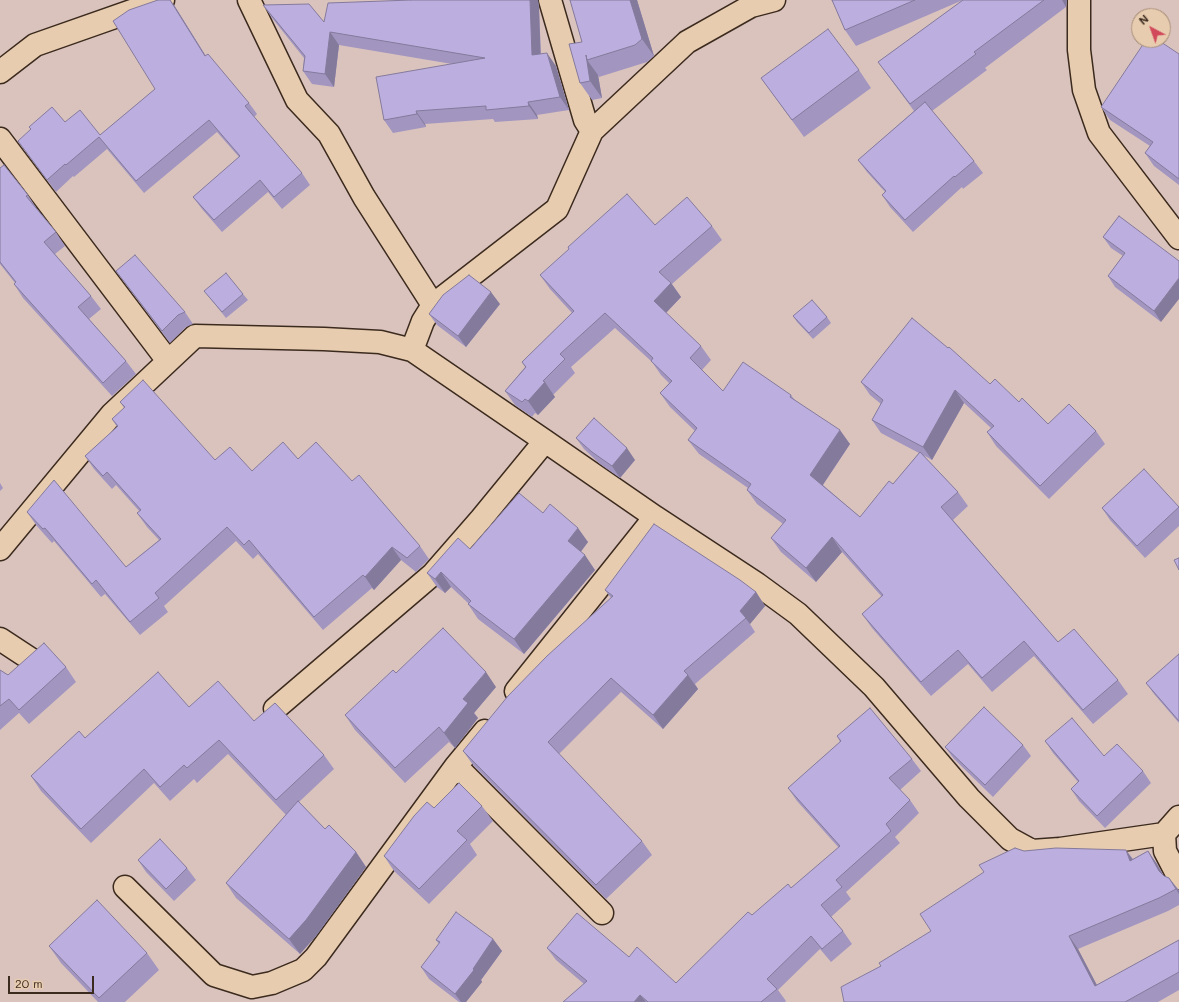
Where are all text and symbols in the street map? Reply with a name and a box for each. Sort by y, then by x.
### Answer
north arrow [1131,8,1171,48]
text: N [1135,11,1152,28]
scale bar [10,968,96,994]
text: 20 m [15,975,43,991]

